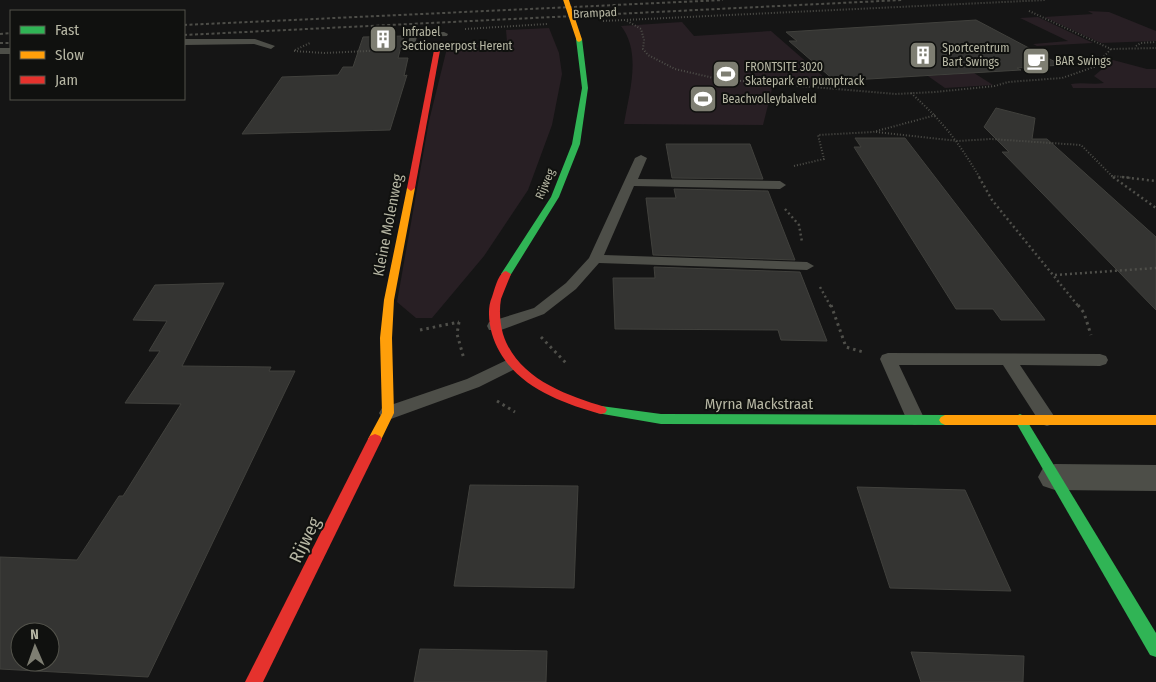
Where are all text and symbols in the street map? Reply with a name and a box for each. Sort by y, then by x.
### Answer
street label: Brampad [573,5,617,21]
legend [10,10,185,100]
text: Fast [55,21,79,39]
building icon: Infrabel Sectioneerpost Herent [368,24,398,54]
place label: Infrabel Sectioneerpost Herent [402,25,513,53]
building icon: Sportcentrum Bart Swings [908,40,938,70]
place label: Sportcentrum Bart Swings [942,41,1009,69]
text: Slow [55,46,84,64]
cafe icon: BAR Swings [1021,46,1051,76]
place label: BAR Swings [1055,54,1111,68]
sports icon: FRONTSITE 3020 Skatepark en pumptrack [711,59,741,89]
place label: FRONTSITE 3020 Skatepark en pumptrack [745,60,865,88]
text: Jam [55,71,78,89]
sports icon: Beachvolleybalveld [688,84,718,114]
place label: Beachvolleybalveld [722,92,817,106]
street label: Rijweg [532,166,558,201]
street label: Kleine Molenweg [369,172,407,278]
street label: Myrna Mackstraat [705,395,813,413]
street label: Rijweg [285,513,326,566]
north arrow [10,622,60,672]
text: N [30,626,39,643]

